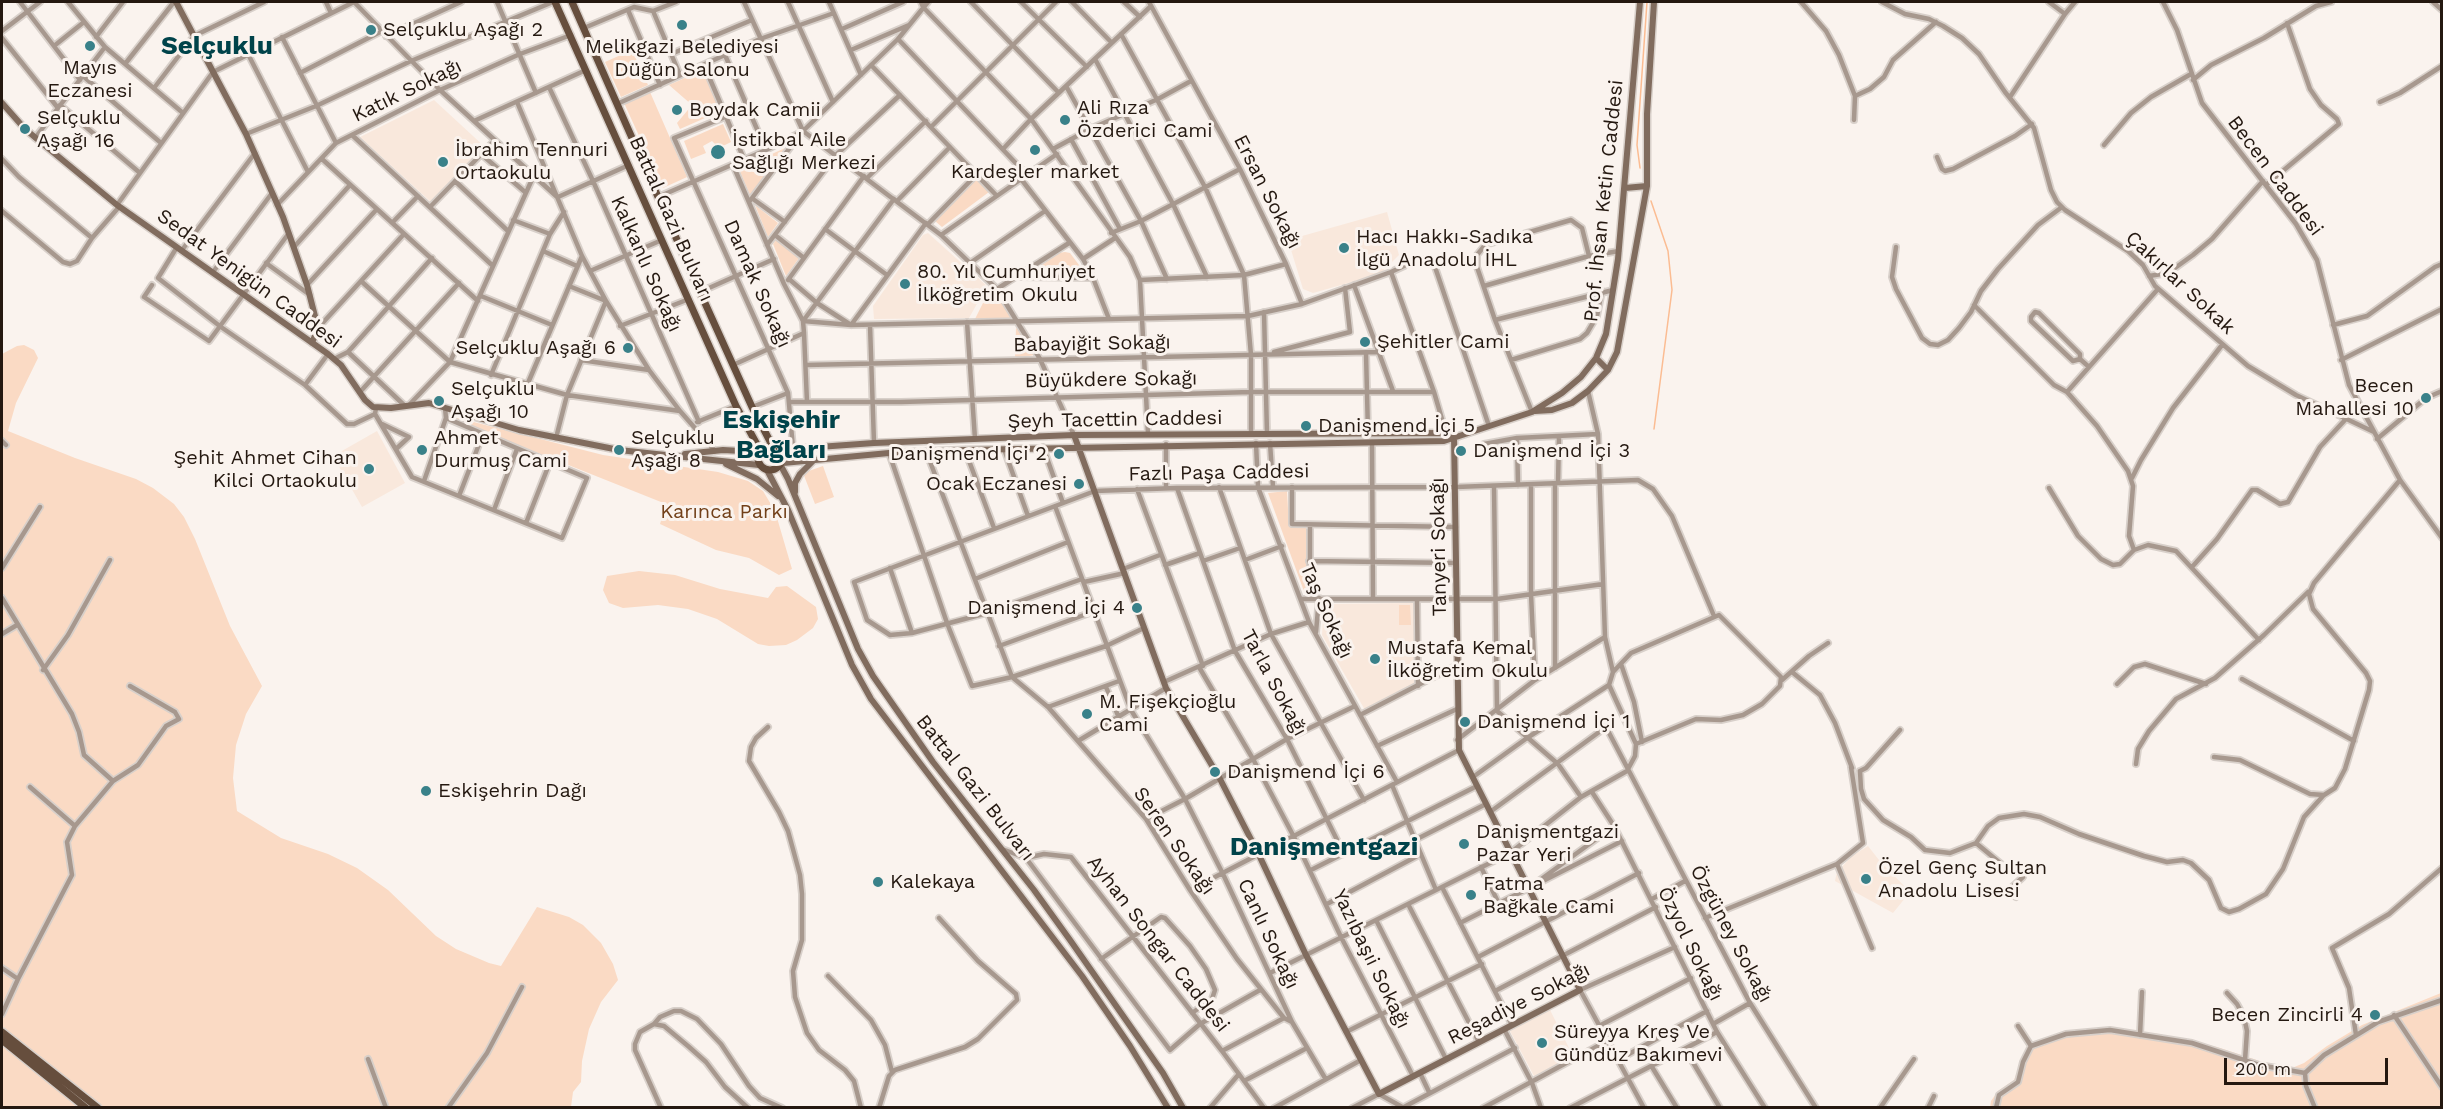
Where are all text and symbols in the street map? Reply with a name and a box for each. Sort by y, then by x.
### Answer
place label: Selçuklu Aşağı 2 [383,18,543,42]
marker: Melikgazi Belediyesi Düğün Salonu [675,18,689,32]
marker: Selçuklu Aşağı 2 [364,23,378,37]
district label: Selçuklu [161,30,273,62]
place label: Melikgazi Belediyesi Düğün Salonu [585,35,779,82]
marker: Mayıs Eczanesi [83,39,97,53]
street label: Katık Sokağı [348,54,466,128]
place label: Mayıs Eczanesi [47,56,133,103]
street label: Prof. İhsan Ketin Caddesi [1579,79,1629,323]
place label: Ali Rıza Özderici Cami [1077,96,1213,143]
place label: Boydak Camii [689,98,821,122]
marker: Boydak Camii [670,103,684,117]
place label: Selçuklu Aşağı 16 [37,106,121,153]
street label: Becen Caddesi [2222,111,2328,241]
marker: Ali Rıza Özderici Cami [1058,113,1072,127]
marker: Selçuklu Aşağı 16 [18,122,32,136]
place label: İstikbal Aile Sağlığı Merkezi [732,128,876,175]
street label: Ersan Sokağı [1228,131,1306,253]
street label: Battal Gazi Bulvarı [624,133,718,305]
place label: İbrahim Tennuri Ortaokulu [455,138,608,185]
marker: İstikbal Aile Sağlığı Merkezi [709,143,727,161]
marker: Kardeşler market [1028,143,1042,157]
marker: İbrahim Tennuri Ortaokulu [436,155,450,169]
place label: Kardeşler market [951,160,1119,184]
street label: Kalkanlı Sokağı [605,192,687,336]
street label: Sedat Yenigün Caddesi [152,204,346,354]
street label: Damak Sokağı [718,216,796,352]
place label: Hacı Hakkı-Sadıka İlgü Anadolu İHL [1356,225,1533,272]
street label: Çakırlar Sokak [2120,226,2240,340]
marker: Hacı Hakkı-Sadıka İlgü Anadolu İHL [1337,241,1351,255]
place label: 80. Yıl Cumhuriyet İlköğretim Okulu [917,260,1095,307]
marker: 80. Yıl Cumhuriyet İlköğretim Okulu [898,277,912,291]
place label: Şehitler Cami [1377,330,1509,354]
street label: Babayiğit Sokağı [1013,331,1171,357]
marker: Şehitler Cami [1358,335,1372,349]
place label: Selçuklu Aşağı 6 [455,336,616,360]
marker: Selçuklu Aşağı 6 [621,341,635,355]
street label: Büyükdere Sokağı [1025,366,1197,394]
place label: Becen Mahallesi 10 [2295,374,2414,421]
place label: Selçuklu Aşağı 10 [451,377,535,424]
marker: Becen Mahallesi 10 [2419,391,2433,405]
marker: Selçuklu Aşağı 10 [432,394,446,408]
district label: Eskişehir Bağları [722,404,840,466]
street label: Şeyh Tacettin Caddesi [1007,406,1223,434]
place label: Danişmend İçi 5 [1318,414,1475,438]
marker: Danişmend İçi 5 [1299,419,1313,433]
place label: Ahmet Durmuş Cami [434,426,567,473]
place label: Selçuklu Aşağı 8 [631,426,715,473]
place label: Danişmend İçi 3 [1473,439,1630,463]
place label: Danişmend İçi 2 [890,442,1047,466]
marker: Ahmet Durmuş Cami [415,443,429,457]
marker: Selçuklu Aşağı 8 [612,443,626,457]
marker: Danişmend İçi 3 [1454,444,1468,458]
place label: Şehit Ahmet Cihan Kilci Ortaokulu [174,446,357,493]
marker: Danişmend İçi 2 [1052,447,1066,461]
street label: Fazlı Paşa Caddesi [1128,459,1310,487]
marker: Şehit Ahmet Cihan Kilci Ortaokulu [362,462,376,476]
place label: Ocak Eczanesi [926,472,1067,496]
marker: Ocak Eczanesi [1072,477,1086,491]
street label: Tanyeri Sokağı [1426,477,1452,617]
park label: Karınca Parkı [660,500,788,524]
street label: Taş Sokağı [1294,560,1358,662]
place label: Danişmend İçi 4 [967,596,1125,620]
marker: Danişmend İçi 4 [1130,601,1144,615]
street label: Tarla Sokağı [1236,626,1312,740]
place label: Mustafa Kemal İlköğretim Okulu [1387,636,1548,683]
marker: Mustafa Kemal İlköğretim Okulu [1368,652,1382,666]
place label: M. Fişekçioğlu Cami [1099,690,1236,737]
marker: M. Fişekçioğlu Cami [1080,707,1094,721]
street label: Battal Gazi Bulvarı [911,710,1039,866]
place label: Danişmend İçi 1 [1477,710,1630,734]
marker: Danişmend İçi 1 [1458,715,1472,729]
place label: Danişmend İçi 6 [1227,760,1385,784]
marker: Danişmend İçi 6 [1208,765,1222,779]
place label: Eskişehrin Dağı [438,779,587,803]
street label: Seren Sokağı [1128,782,1220,900]
marker: Eskişehrin Dağı [419,784,433,798]
place label: Danişmentgazi Pazar Yeri [1476,820,1619,867]
district label: Danişmentgazi [1230,831,1418,863]
marker: Danişmentgazi Pazar Yeri [1457,837,1471,851]
street label: Ayhan Songar Caddesi [1082,851,1234,1037]
place label: Özel Genç Sultan Anadolu Lisesi [1878,856,2047,903]
street label: Özgüney Sokağı [1685,861,1777,1007]
place label: Kalekaya [890,870,975,894]
place label: Fatma Bağkale Cami [1483,872,1614,919]
marker: Özel Genç Sultan Anadolu Lisesi [1859,872,1873,886]
marker: Kalekaya [871,875,885,889]
street label: Canlı Sokağı [1232,875,1304,993]
street label: Özyol Sokağı [1652,883,1728,1005]
street label: Yazıbaşıi Sokağı [1327,885,1415,1033]
marker: Fatma Bağkale Cami [1464,888,1478,902]
street label: Reşadiye Sokağı [1444,958,1594,1050]
place label: Becen Zincirli 4 [2211,1003,2363,1027]
marker: Becen Zincirli 4 [2368,1008,2382,1022]
place label: Süreyya Kreş Ve Gündüz Bakımevi [1554,1020,1723,1067]
marker: Süreyya Kreş Ve Gündüz Bakımevi [1535,1036,1549,1050]
scale bar [2227,1046,2390,1084]
text: 200 m [2235,1058,2291,1079]

